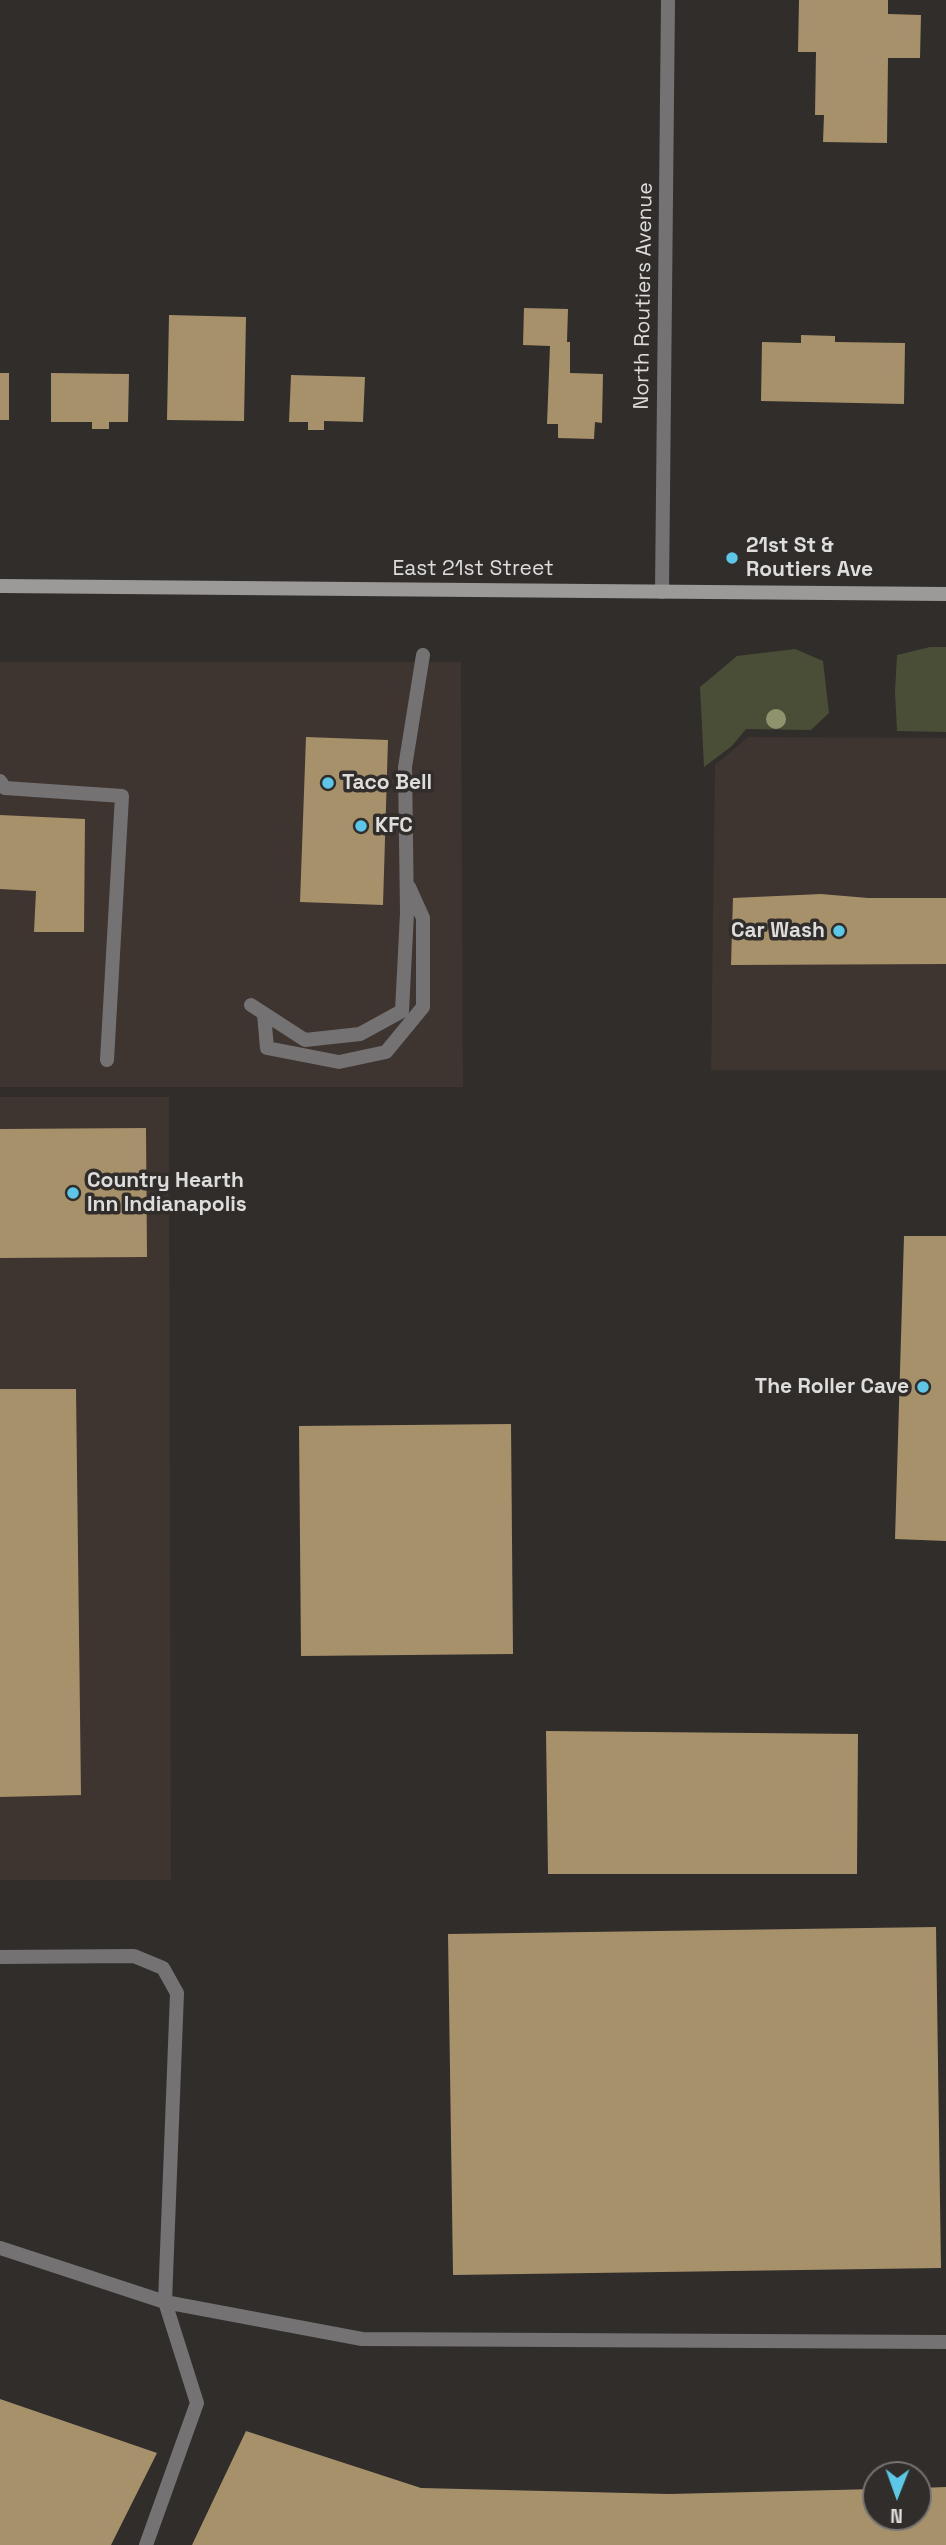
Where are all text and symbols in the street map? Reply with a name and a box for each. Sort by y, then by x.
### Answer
street label: North Routiers Avenue [629,182,659,410]
place label: 21st St & Routiers Ave [746,533,873,583]
marker: 21st St & Routiers Ave [724,550,740,566]
street label: East 21st Street [392,556,554,582]
place label: Taco Bell [342,770,432,796]
marker: Taco Bell [320,775,336,791]
place label: KFC [375,813,413,839]
marker: KFC [353,818,369,834]
place label: Car Wash [731,918,825,944]
marker: Car Wash [831,923,847,939]
place label: Country Hearth Inn Indianapolis [87,1168,247,1218]
marker: Country Hearth Inn Indianapolis [65,1185,81,1201]
place label: The Roller Cave [755,1374,909,1400]
marker: The Roller Cave [915,1379,931,1395]
north arrow [862,2461,932,2531]
text: N [890,2503,903,2528]

